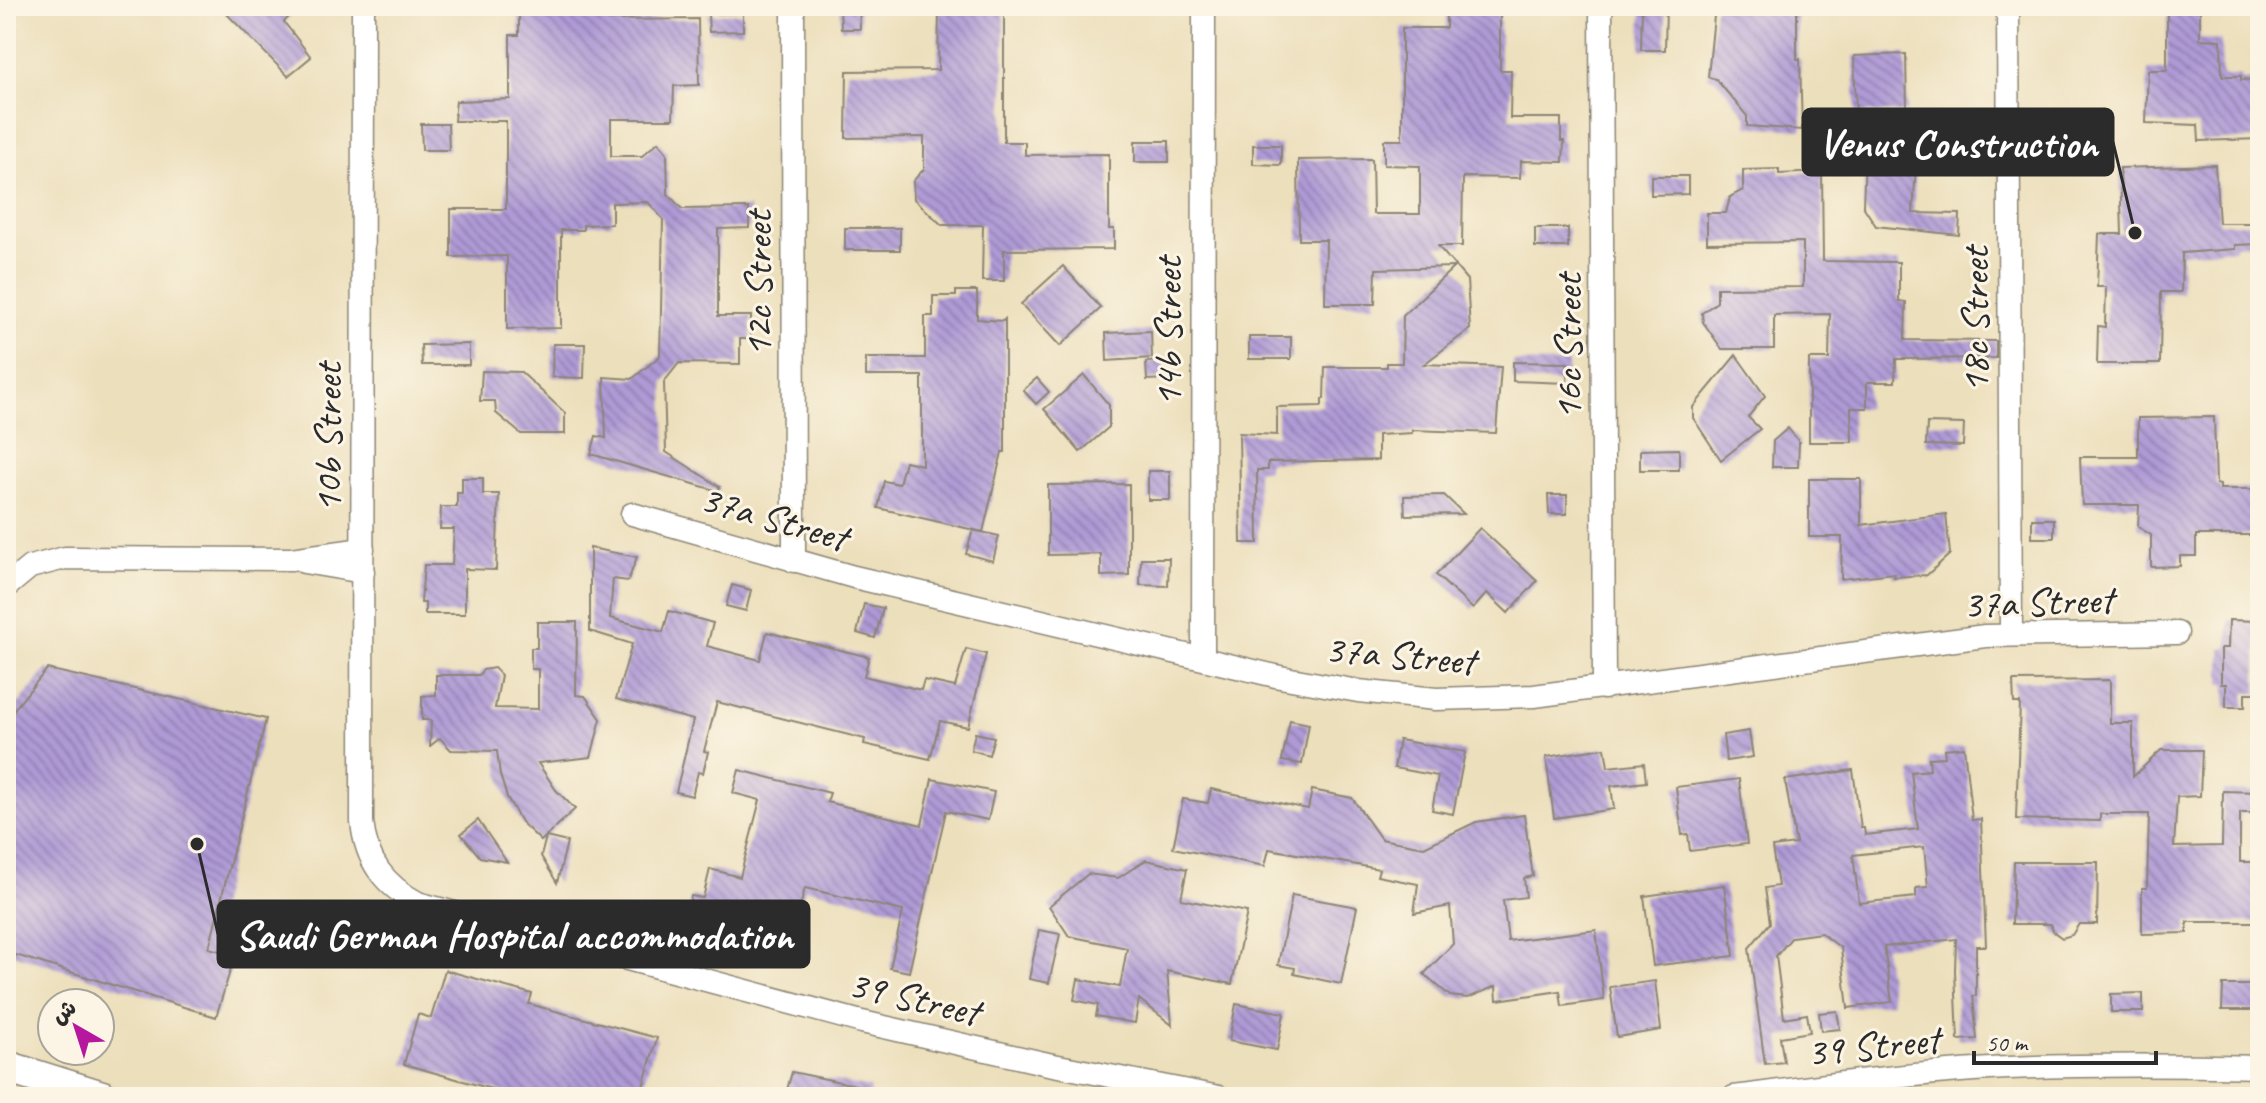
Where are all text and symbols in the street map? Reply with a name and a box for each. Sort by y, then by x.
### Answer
callout: Venus Construction [1803,109,2113,175]
text: Venus Construction [1818,117,2100,170]
street label: 12c Street [733,207,783,357]
street label: 18c Street [1950,243,2000,393]
street label: 14b Street [1143,254,1193,407]
street label: 16c Street [1543,270,1593,420]
street label: 10b Street [303,360,353,513]
street label: 37a Street [695,473,858,564]
street label: 37a Street [1962,574,2120,630]
street label: 37a Street [1323,624,1483,687]
callout: Saudi German Hospital accommodation [218,901,809,967]
text: Saudi German Hospital accommodation [235,909,796,962]
street label: 39 Street [843,959,990,1039]
north arrow [36,987,116,1067]
text: ش [46,994,82,1031]
street label: 39 Street [1804,1014,1947,1078]
scale bar [1974,1015,2156,1065]
text: 50 m [1986,1028,2029,1058]

